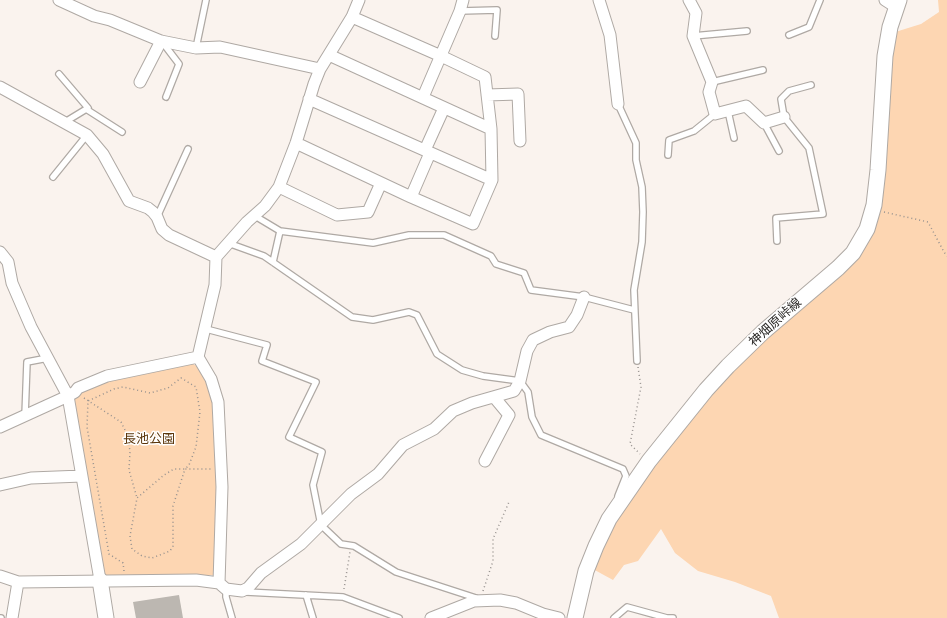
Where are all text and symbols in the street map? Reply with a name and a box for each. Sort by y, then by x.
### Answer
street label: 神畑原峠線 [746,294,804,350]
park label: 長池公園 [123,431,175,447]

